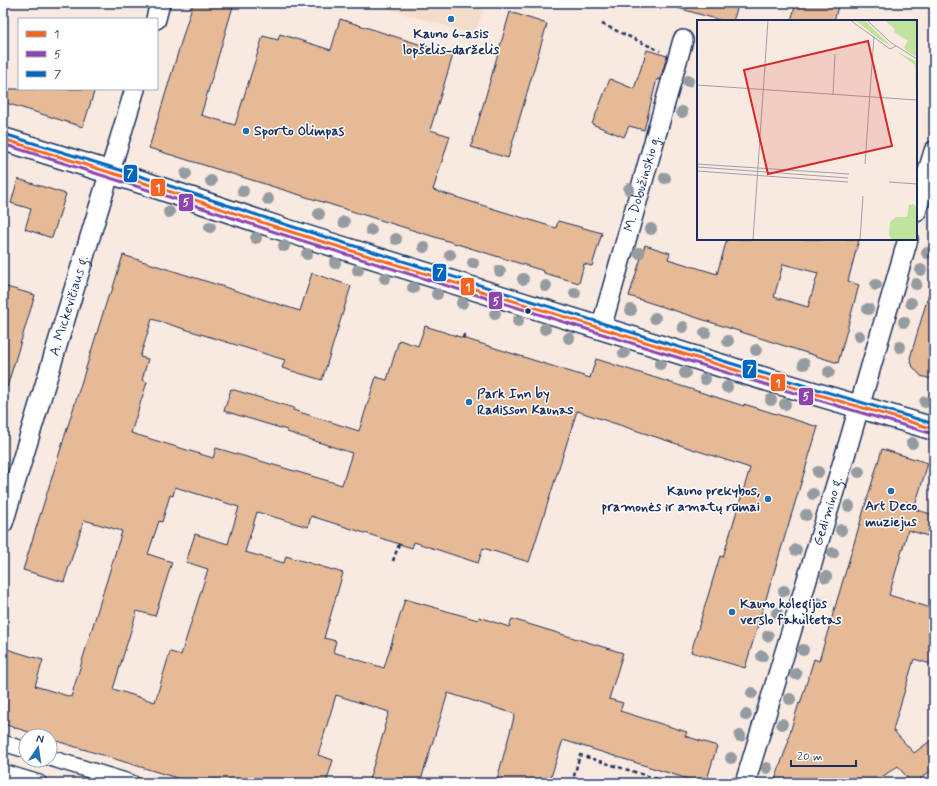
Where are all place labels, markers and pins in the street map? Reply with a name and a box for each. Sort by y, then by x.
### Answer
marker: Kauno 6-asis lopšelis-darželis [446,14,456,24]
place label: Kauno 6-asis lopšelis-darželis [403,25,500,59]
place label: Sporto Olimpas [254,122,345,140]
marker: Sporto Olimpas [241,126,251,136]
unlabelled marker [523,306,533,316]
place label: Park Inn by Radisson Kaunas [477,385,574,419]
marker: Park Inn by Radisson Kaunas [464,397,474,407]
place label: Kauno prekybos, pramonės ir amatų rūmai [602,482,760,516]
marker: Art Deco muziejus [886,486,896,496]
marker: Kauno prekybos, pramonės ir amatų rūmai [763,494,773,504]
place label: Art Deco muziejus [865,497,918,532]
place label: Kauno kolegijos verslo fakultetas [740,595,842,629]
marker: Kauno kolegijos verslo fakultetas [727,607,737,617]

